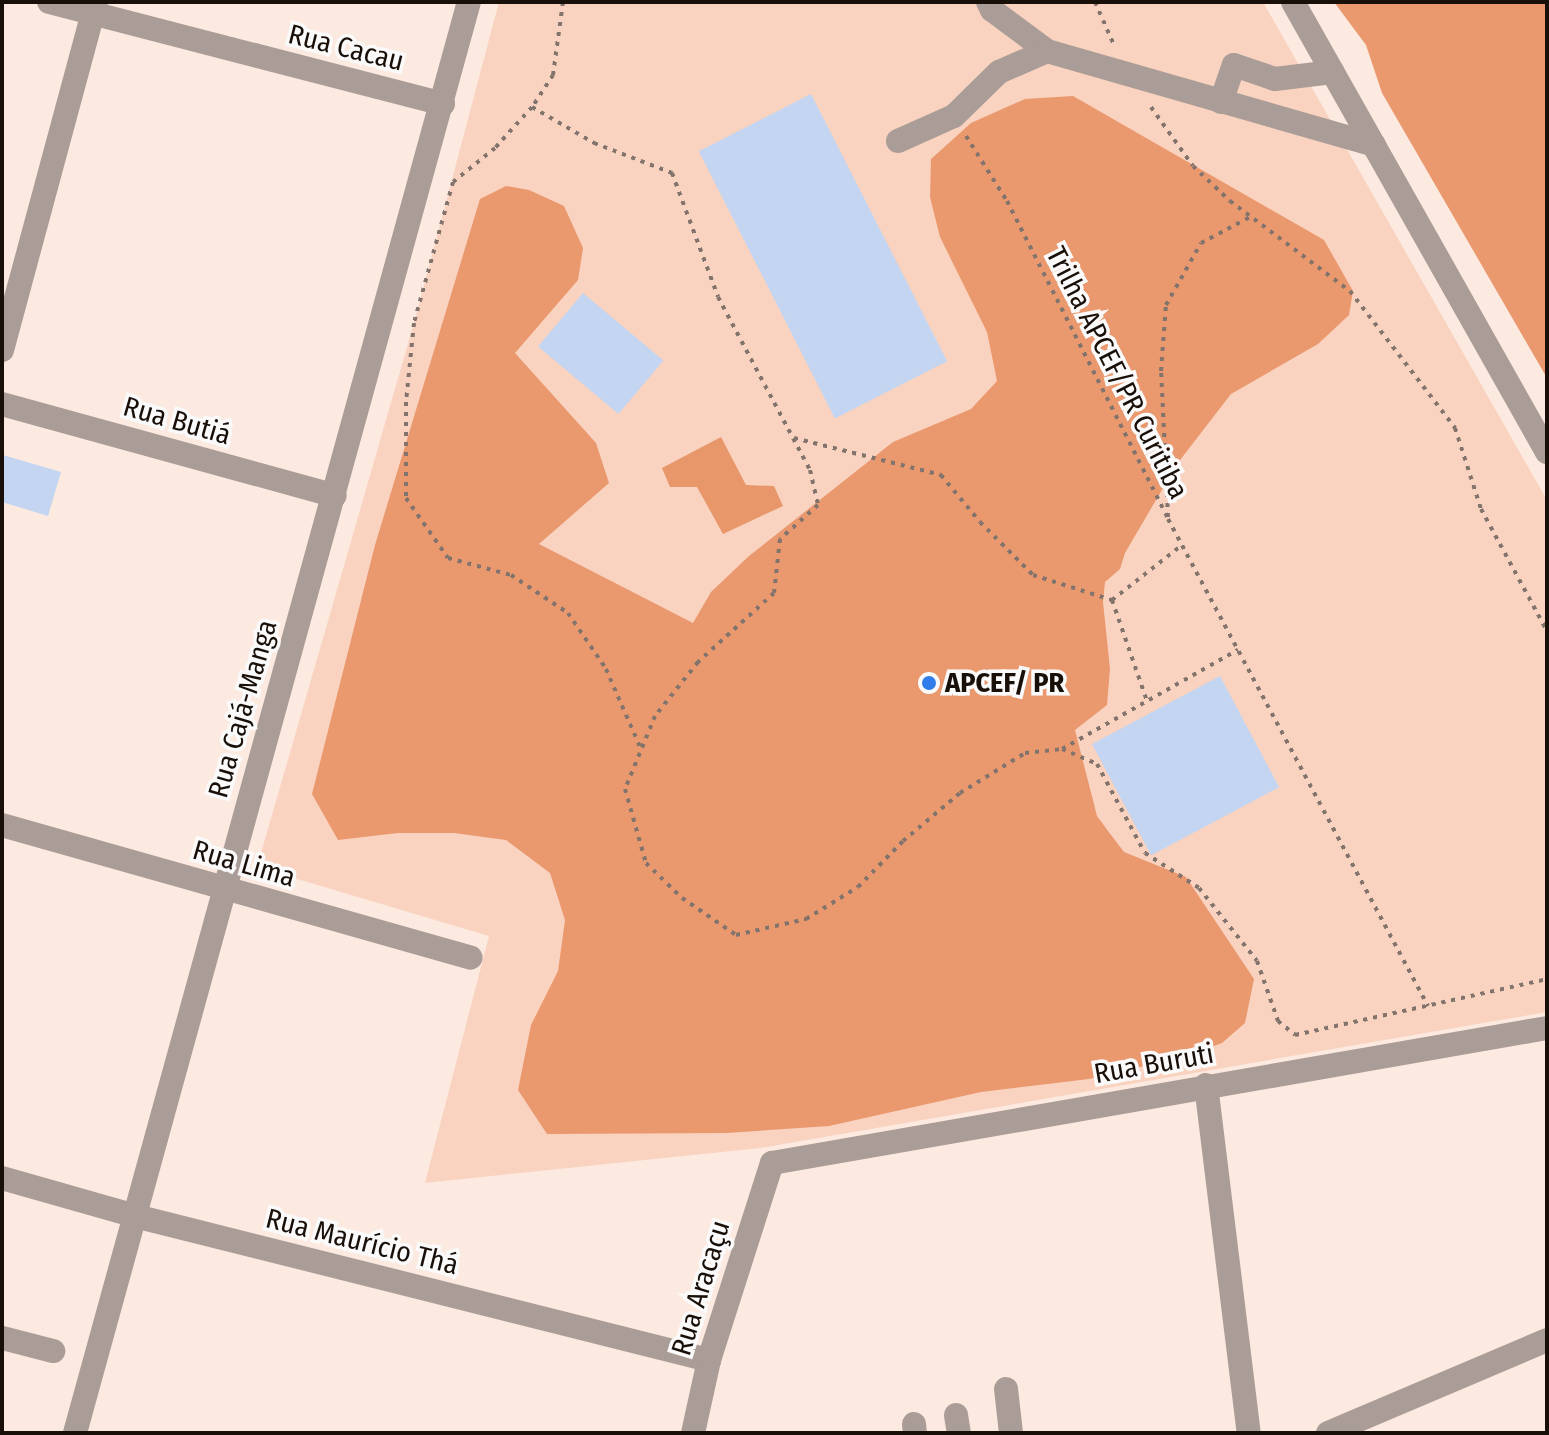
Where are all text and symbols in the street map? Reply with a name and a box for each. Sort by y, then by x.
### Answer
street label: Rua Cacau [285,17,407,79]
street label: Trilha APCEF/PR Curitiba [1039,241,1195,505]
street label: Rua Butiá [119,390,235,452]
street label: Rua Cajá-Manga [202,616,284,802]
place label: APCEF/ PR [945,666,1064,700]
marker: APCEF/ PR [920,674,938,692]
street label: Rua Lima [189,833,299,895]
street label: Rua Buruti [1092,1037,1216,1091]
street label: Rua Maurício Thá [262,1202,462,1282]
street label: Rua Aracaçu [665,1216,737,1360]

